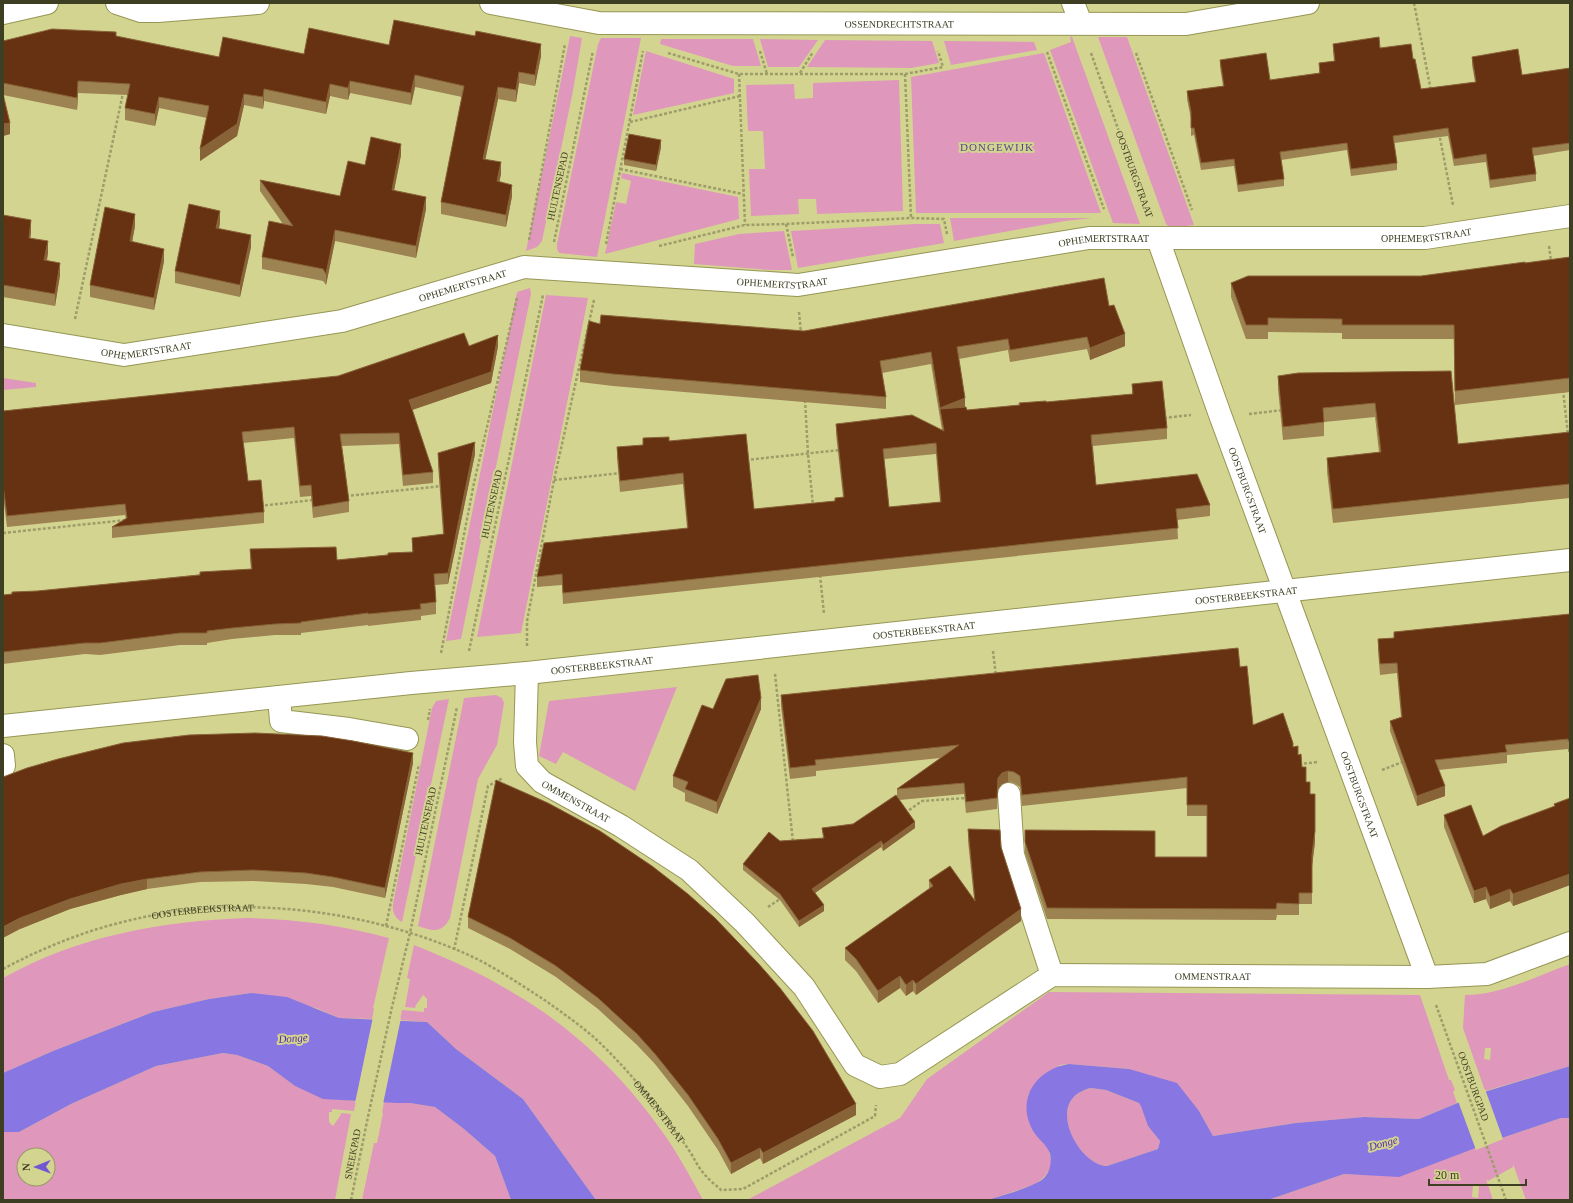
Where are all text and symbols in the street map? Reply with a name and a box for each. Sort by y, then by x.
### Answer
street label: OSSENDRECHTSTRAAT [844,18,954,30]
street label: OOSTBURGSTRAAT [1114,129,1155,219]
district label: DONGEWIJK [960,141,1034,153]
street label: HULTENSEPAD [545,151,570,221]
street label: OPHEMERTSTRAAT [1381,226,1472,244]
street label: OPHEMERTSTRAAT [1058,232,1149,249]
street label: OPHEMERTSTRAAT [417,267,508,304]
street label: OPHEMERTSTRAAT [736,275,828,291]
street label: OPHEMERTSTRAAT [100,340,192,361]
street label: OOSTBURGSTRAAT [1226,446,1268,536]
street label: HULTENSEPAD [479,469,504,539]
street label: OOSTERBEEKSTRAAT [1194,585,1298,607]
street label: OOSTERBEEKSTRAAT [872,619,976,641]
street label: OOSTERBEEKSTRAAT [550,654,654,676]
street label: OOSTBURGSTRAAT [1338,750,1380,840]
street label: OMMENSTRAAT [540,778,612,825]
street label: HULTENSEPAD [413,786,438,856]
street label: OOSTERBEEKSTRAAT [151,902,254,921]
street label: OMMENSTRAAT [1175,971,1251,982]
water label: Donge [277,1031,308,1045]
street label: OOSTBURGPAD [1456,1050,1491,1122]
street label: OMMENSTRAAT [631,1078,687,1145]
street label: SNEEKPAD [342,1128,363,1180]
water label: Donge [1366,1133,1399,1153]
north arrow [16,1147,56,1187]
scale bar [1429,1161,1526,1187]
text: N [20,1163,32,1171]
text: 20 m [1435,1168,1460,1182]

